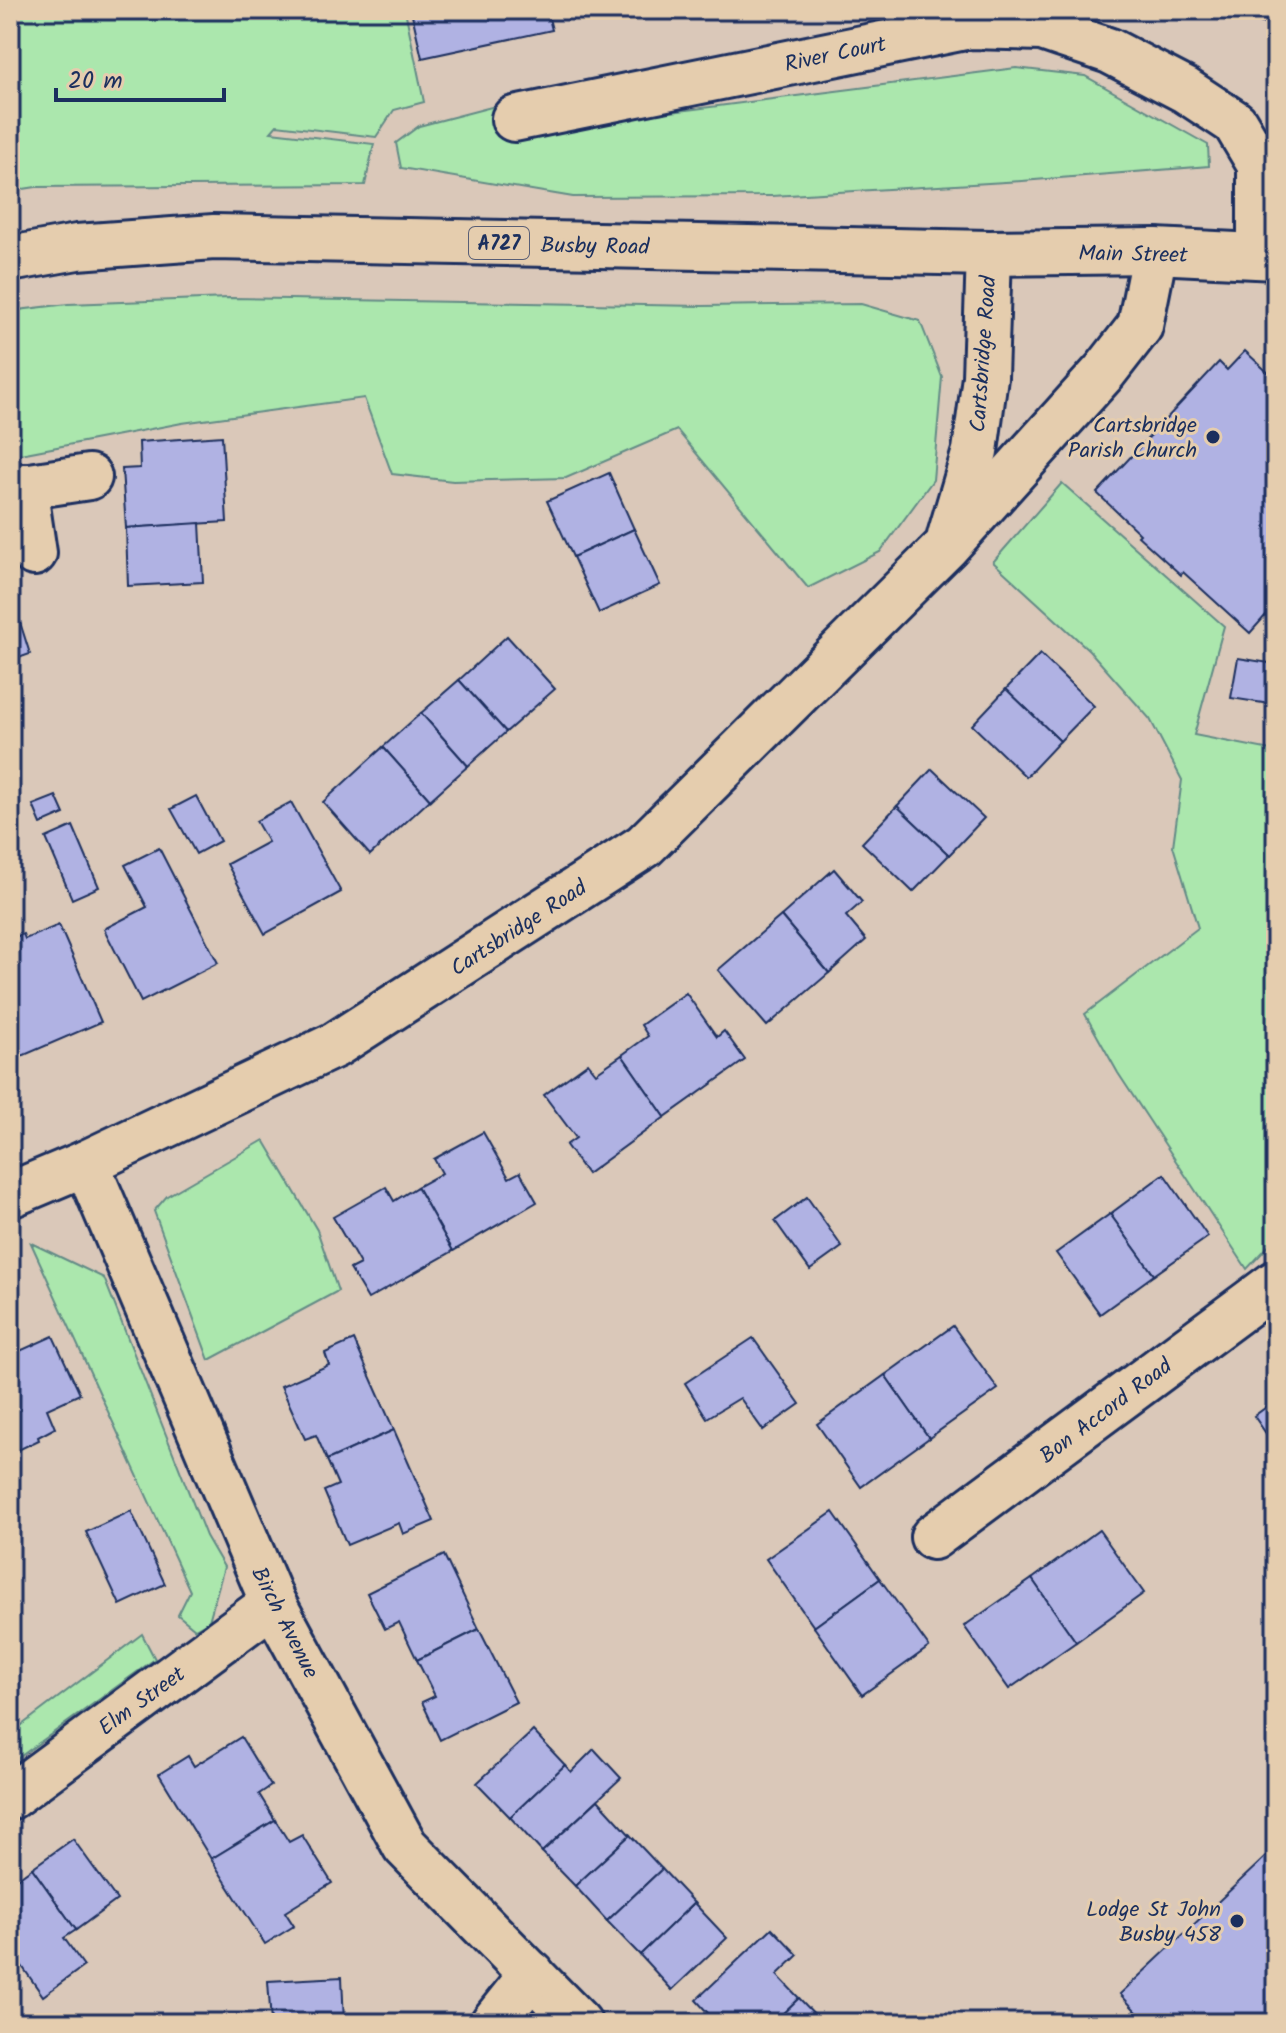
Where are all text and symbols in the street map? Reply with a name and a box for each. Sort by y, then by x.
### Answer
street label: River Court [782,28,890,83]
scale bar [56,52,224,102]
text: 20 m [68,62,123,101]
road number: A727 [469,227,529,259]
street label: Busby Road [540,229,651,266]
street label: Main Street [1078,237,1188,274]
street label: Cartsbridge Road [962,274,1007,434]
place label: Cartsbridge Parish Church [1068,409,1197,469]
marker: Cartsbridge Parish Church [1204,428,1222,446]
street label: Cartsbridge Road [444,871,596,987]
street label: Bon Accord Road [1033,1350,1181,1474]
street label: Birch Avenue [241,1561,327,1685]
street label: Elm Street [92,1658,194,1746]
place label: Lodge St John Busby 458 [1086,1893,1222,1953]
marker: Lodge St John Busby 458 [1228,1912,1246,1930]

